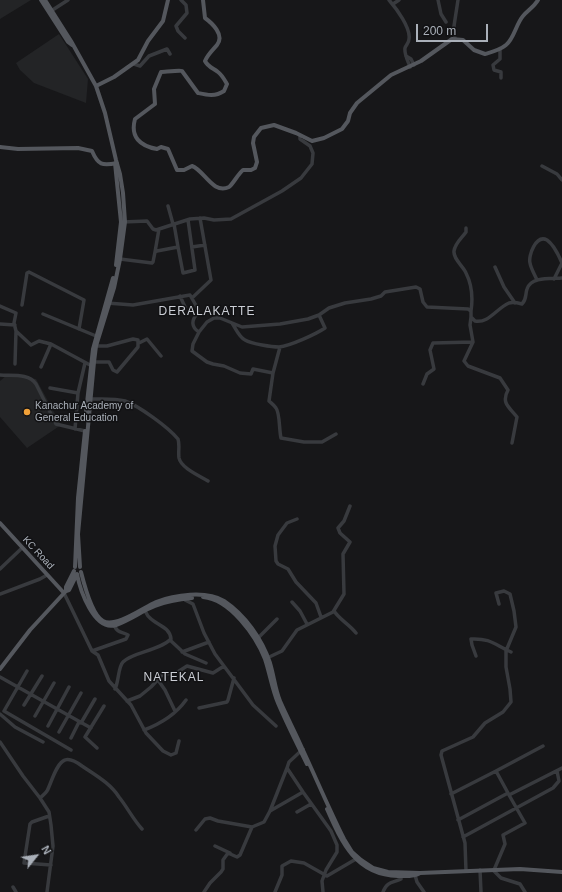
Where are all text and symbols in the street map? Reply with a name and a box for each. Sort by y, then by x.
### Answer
scale bar [418,16,490,42]
text: 200 m [423,24,456,38]
district label: DERALAKATTE [159,305,255,319]
place label: Kanachur Academy of General Education [35,400,133,424]
marker: Kanachur Academy of General Education [22,407,32,417]
street label: KC Road [20,534,56,572]
district label: NATEKAL [144,671,204,685]
north arrow [16,836,56,876]
text: N [39,844,54,856]

